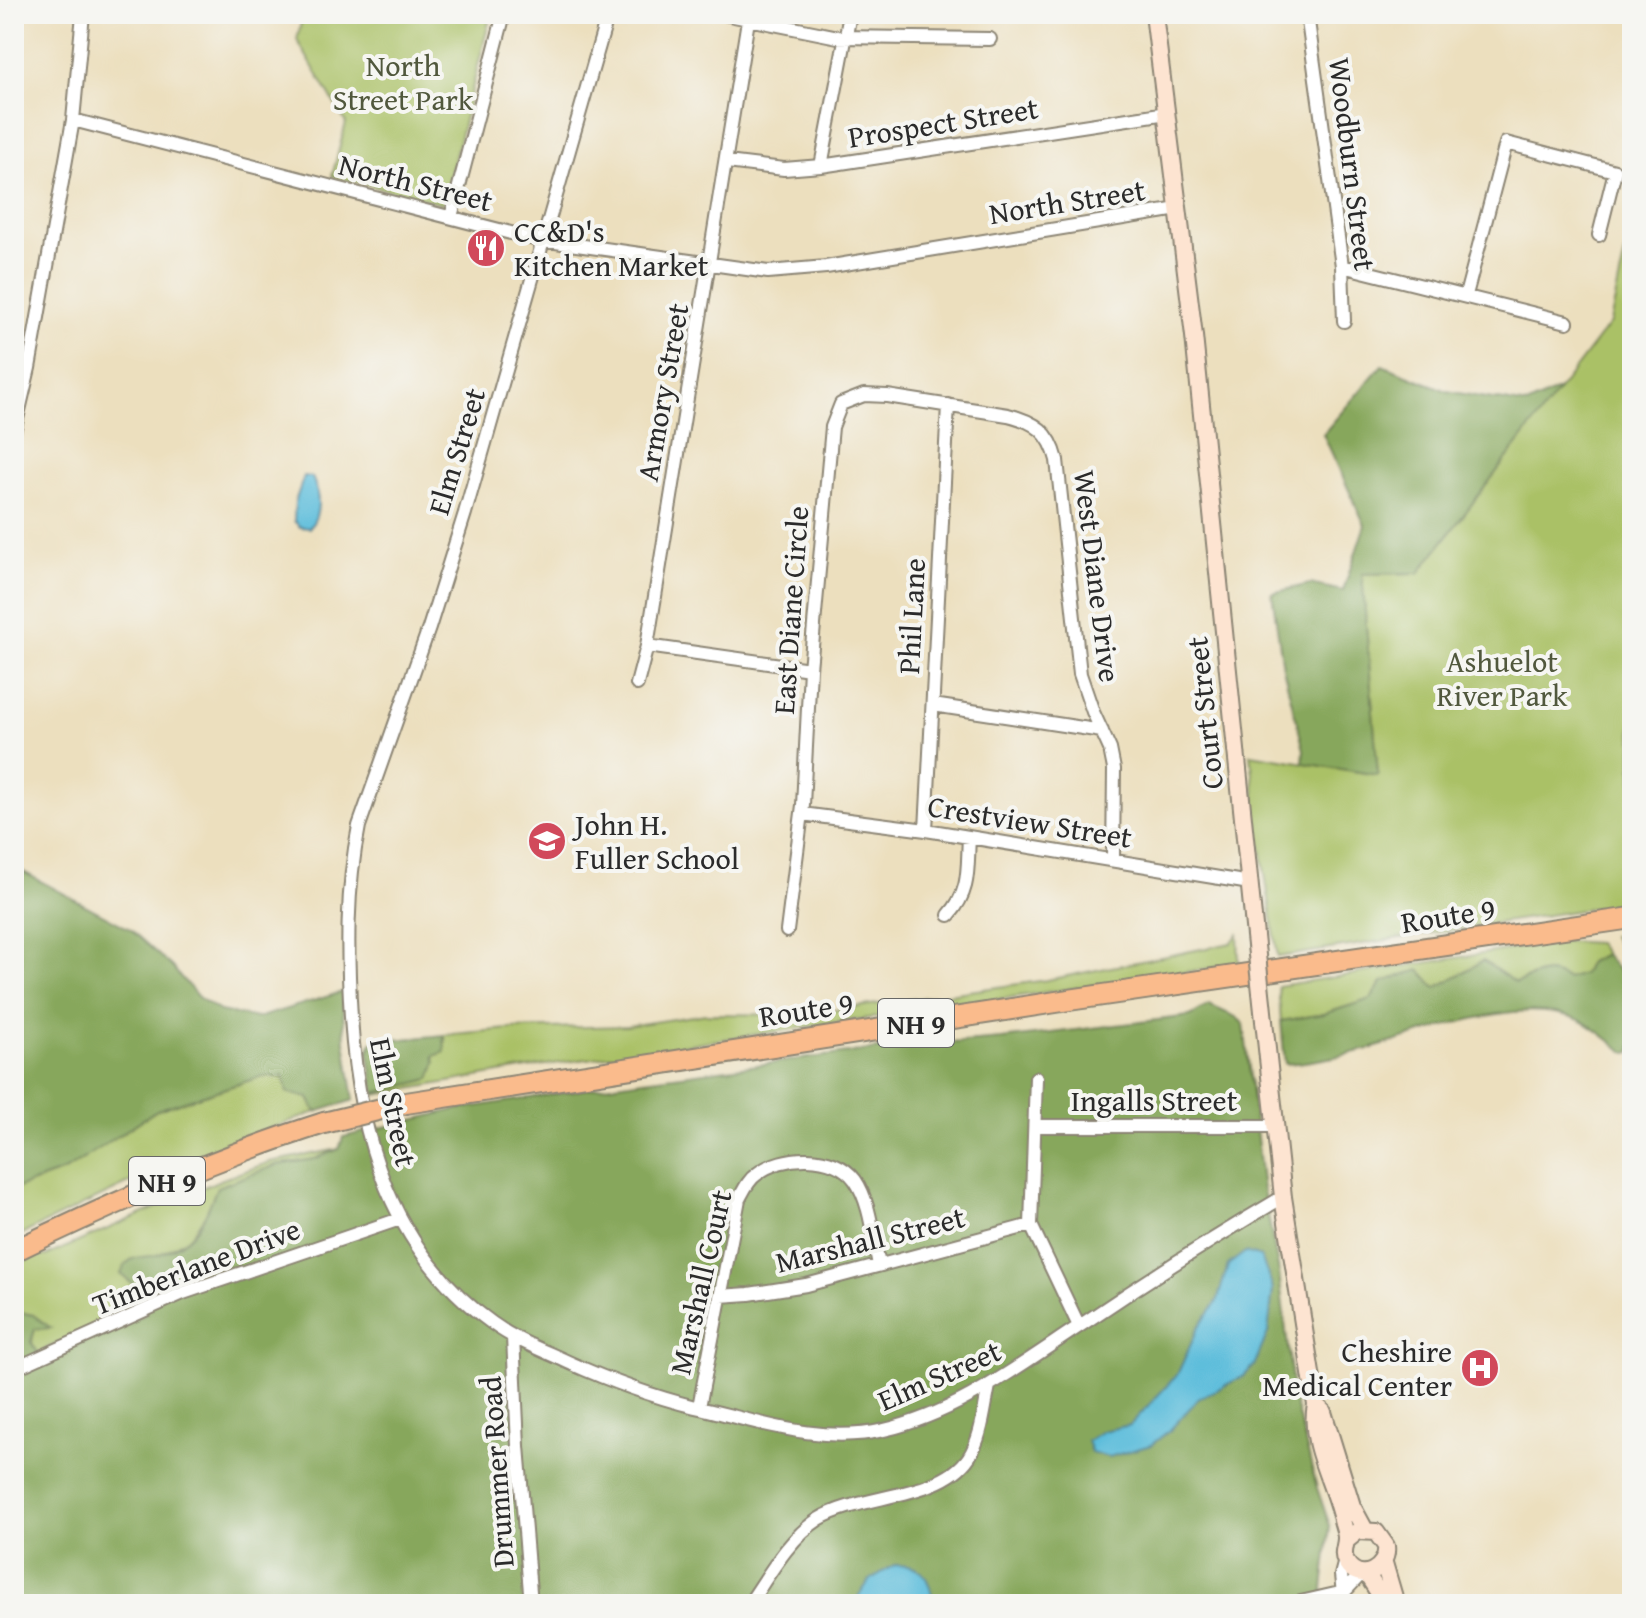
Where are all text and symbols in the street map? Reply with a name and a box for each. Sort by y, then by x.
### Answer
park label: North Street Park [333,43,474,121]
street label: Woodburn Street [1318,55,1388,273]
street label: Prospect Street [845,85,1042,159]
street label: North Street [334,142,498,222]
street label: North Street [986,167,1148,235]
place label: CC&D's Kitchen Market [514,209,709,287]
restaurant icon: CC&D's Kitchen Market [465,227,507,269]
street label: Armory Street [625,299,699,485]
street label: Elm Street [416,382,496,520]
street label: West Diane Drive [1063,468,1133,684]
street label: East Diane Circle [761,504,819,716]
street label: Phil Lane [886,557,936,675]
street label: Court Street [1174,634,1234,792]
park label: Ashuelot River Park [1437,639,1568,717]
street label: Crestview Street [925,783,1136,859]
place label: John H. Fuller School [571,802,739,880]
school or university icon: John H. Fuller School [526,820,568,862]
street label: Route 9 [1398,886,1498,944]
street label: Route 9 [756,980,856,1038]
road number: NH 9 [878,999,954,1047]
street label: Elm Street [359,1034,429,1171]
street label: Ingalls Street [1071,1078,1238,1122]
road number: NH 9 [129,1157,205,1205]
street label: Marshall Court [657,1185,743,1379]
street label: Marshall Street [771,1194,970,1284]
street label: Timberlane Drive [86,1206,306,1326]
street label: Elm Street [870,1328,1008,1422]
place label: Cheshire Medical Center [1262,1329,1452,1407]
hospital icon: Cheshire Medical Center [1459,1347,1501,1389]
street label: Drummer Road [467,1375,525,1569]

